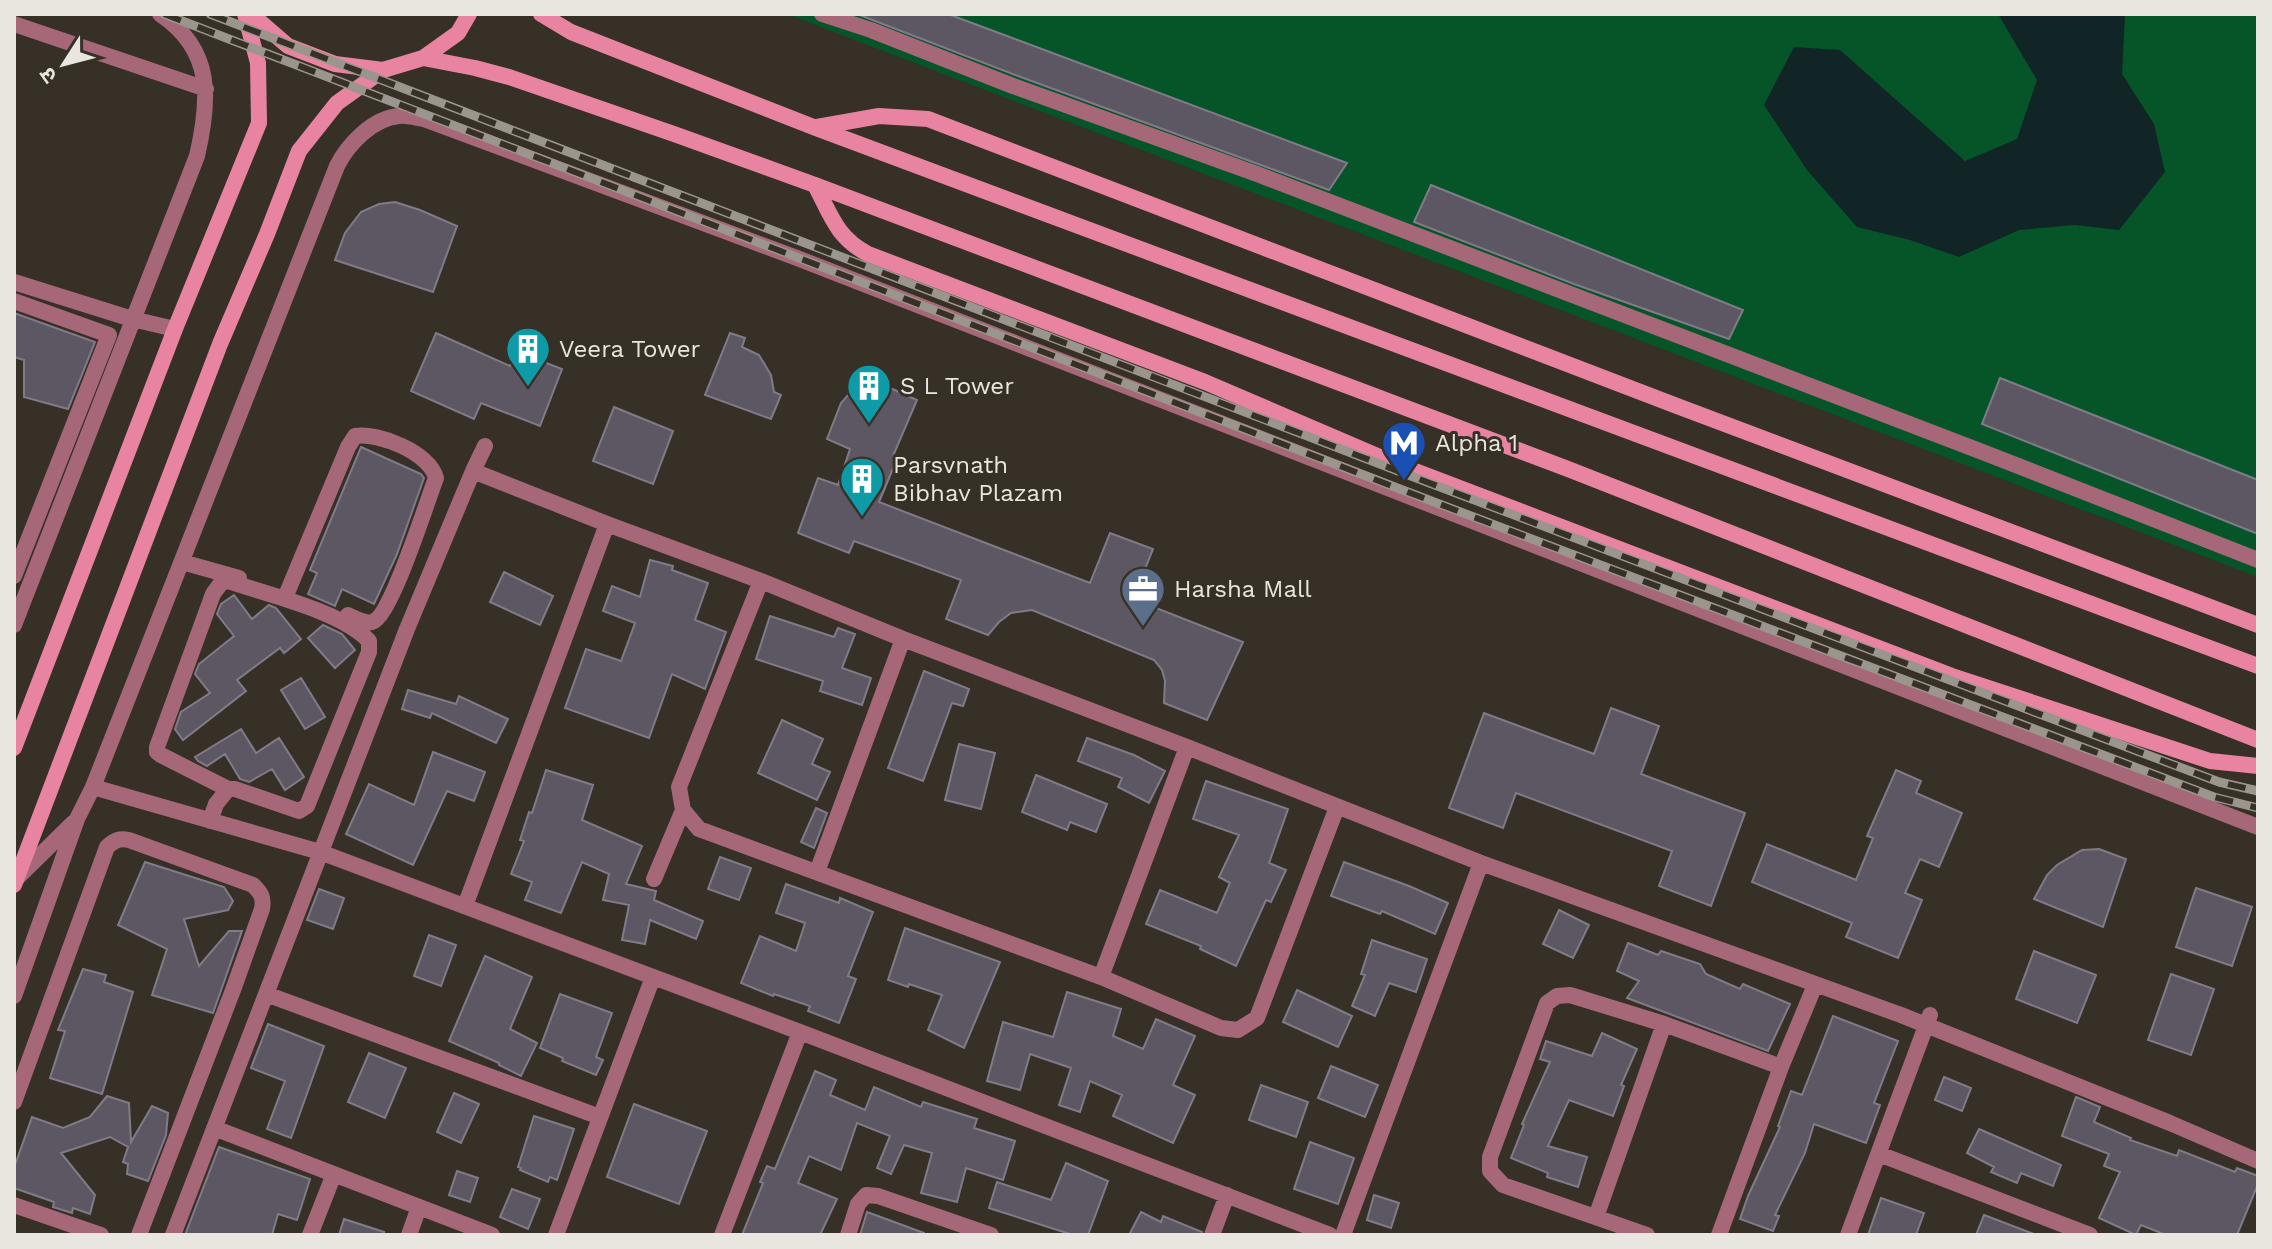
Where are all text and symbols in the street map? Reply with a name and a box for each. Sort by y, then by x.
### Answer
north arrow [24,24,104,104]
text: उ [34,62,62,88]
building icon: Veera Tower [504,325,552,388]
place label: Veera Tower [559,335,701,363]
building icon: S L Tower [845,362,893,425]
place label: S L Tower [900,372,1014,400]
metro station icon: Alpha 1 [1380,419,1428,482]
place label: Alpha 1 [1435,429,1518,457]
place label: Parsvnath Bibhav Plazam [893,451,1063,507]
building icon: Parsvnath Bibhav Plazam [838,455,886,518]
office icon: Harsha Mall [1119,565,1167,628]
place label: Harsha Mall [1174,575,1312,603]

